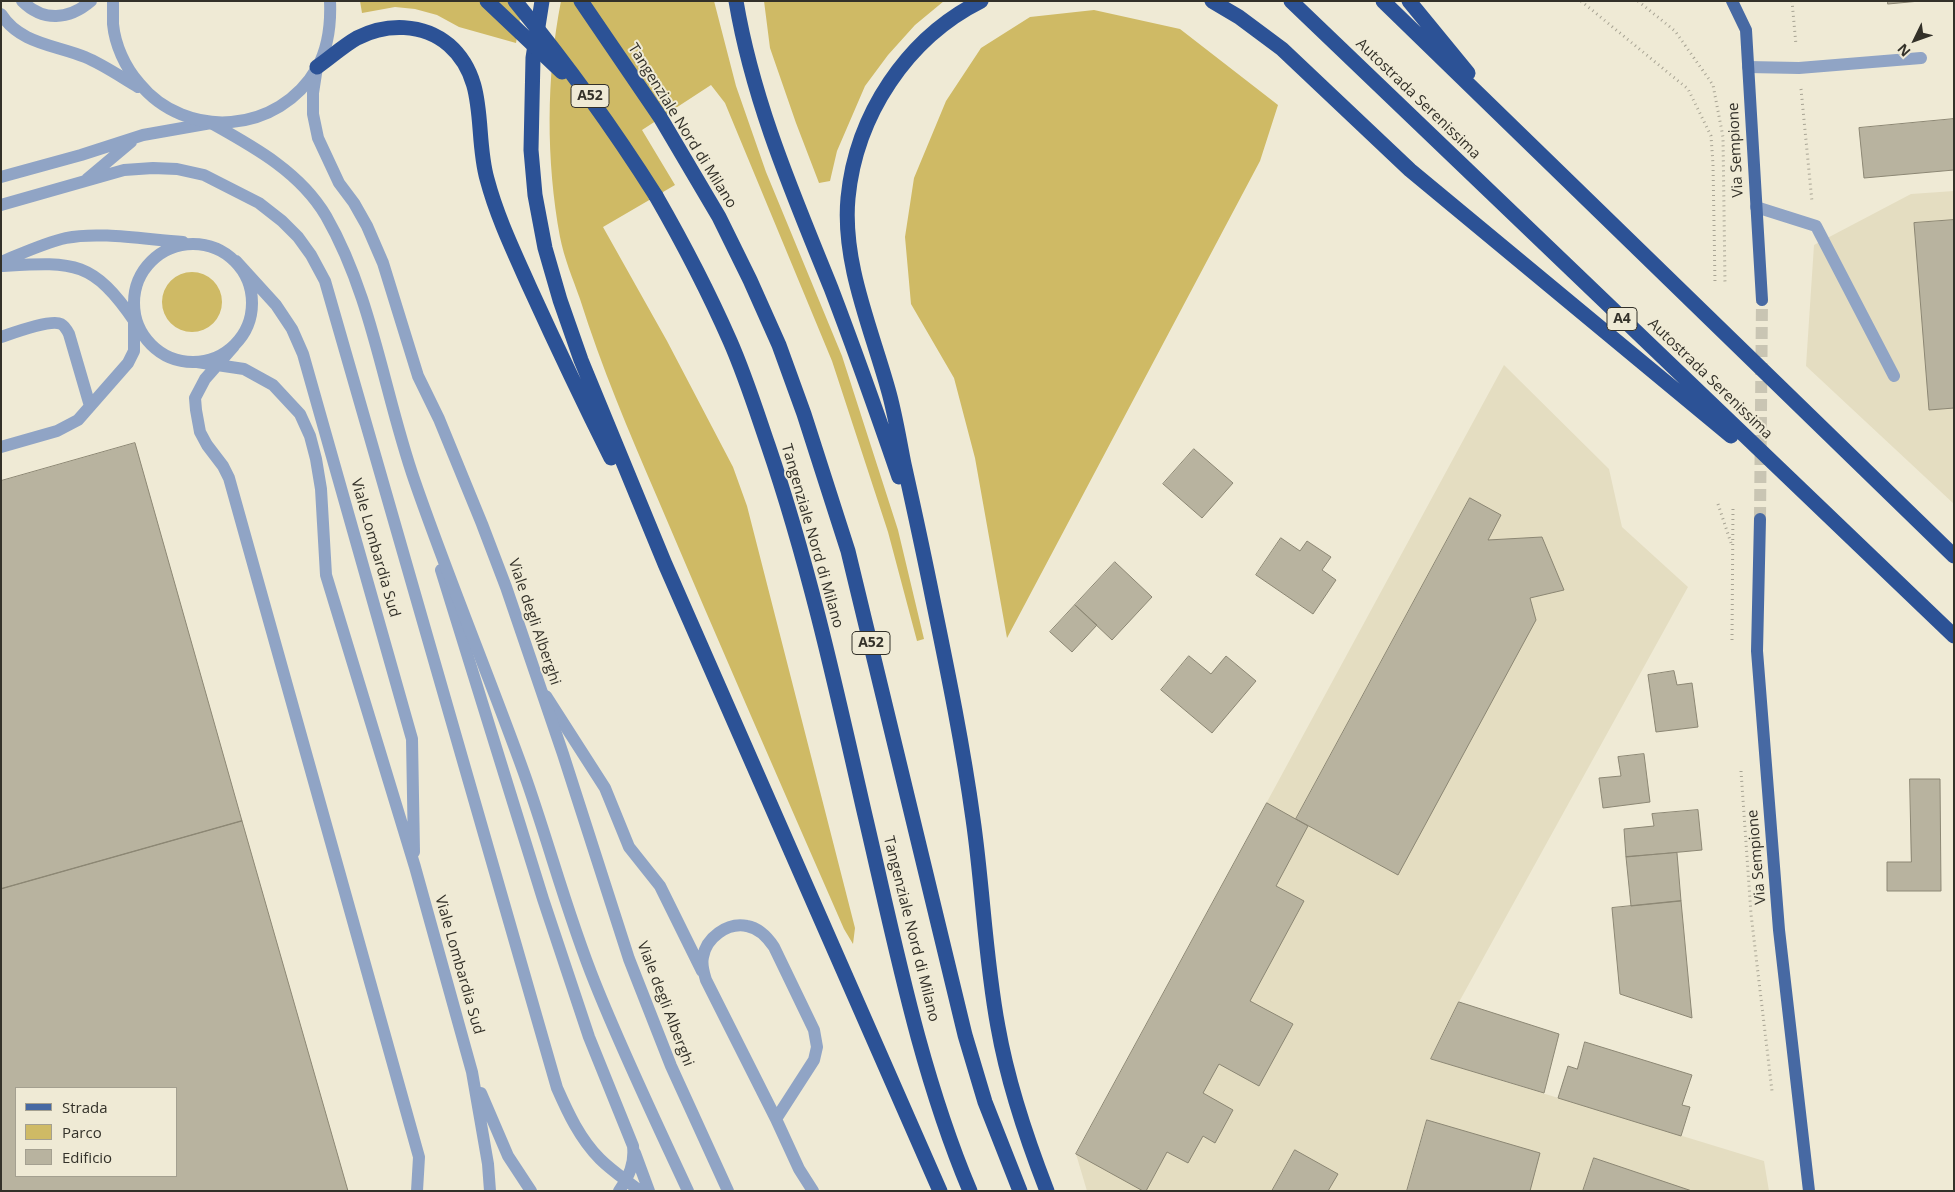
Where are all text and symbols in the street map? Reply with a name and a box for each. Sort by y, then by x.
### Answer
north arrow [1890,15,1940,65]
street label: Autostrada Serenissima [1352,35,1484,163]
street label: Tangenziale Nord di Milano [624,40,740,212]
text: N [1893,40,1914,61]
road number: A52 [571,84,609,108]
street label: Via Sempione [1725,102,1747,198]
road number: A4 [1607,308,1637,330]
street label: Autostrada Serenissima [1644,315,1776,443]
street label: Tangenziale Nord di Milano [777,442,847,630]
street label: Viale Lombardia Sud [347,477,403,619]
street label: Viale degli Alberghi [504,556,564,688]
road number: A52 [852,632,890,654]
street label: Via Sempione [1744,809,1770,905]
street label: Tangenziale Nord di Milano [879,834,943,1024]
street label: Viale Lombardia Sud [431,894,487,1036]
street label: Viale degli Alberghi [633,939,697,1069]
legend [15,1087,178,1177]
text: Strada [62,1097,108,1117]
text: Parco [62,1122,102,1142]
text: Edificio [62,1147,112,1167]

